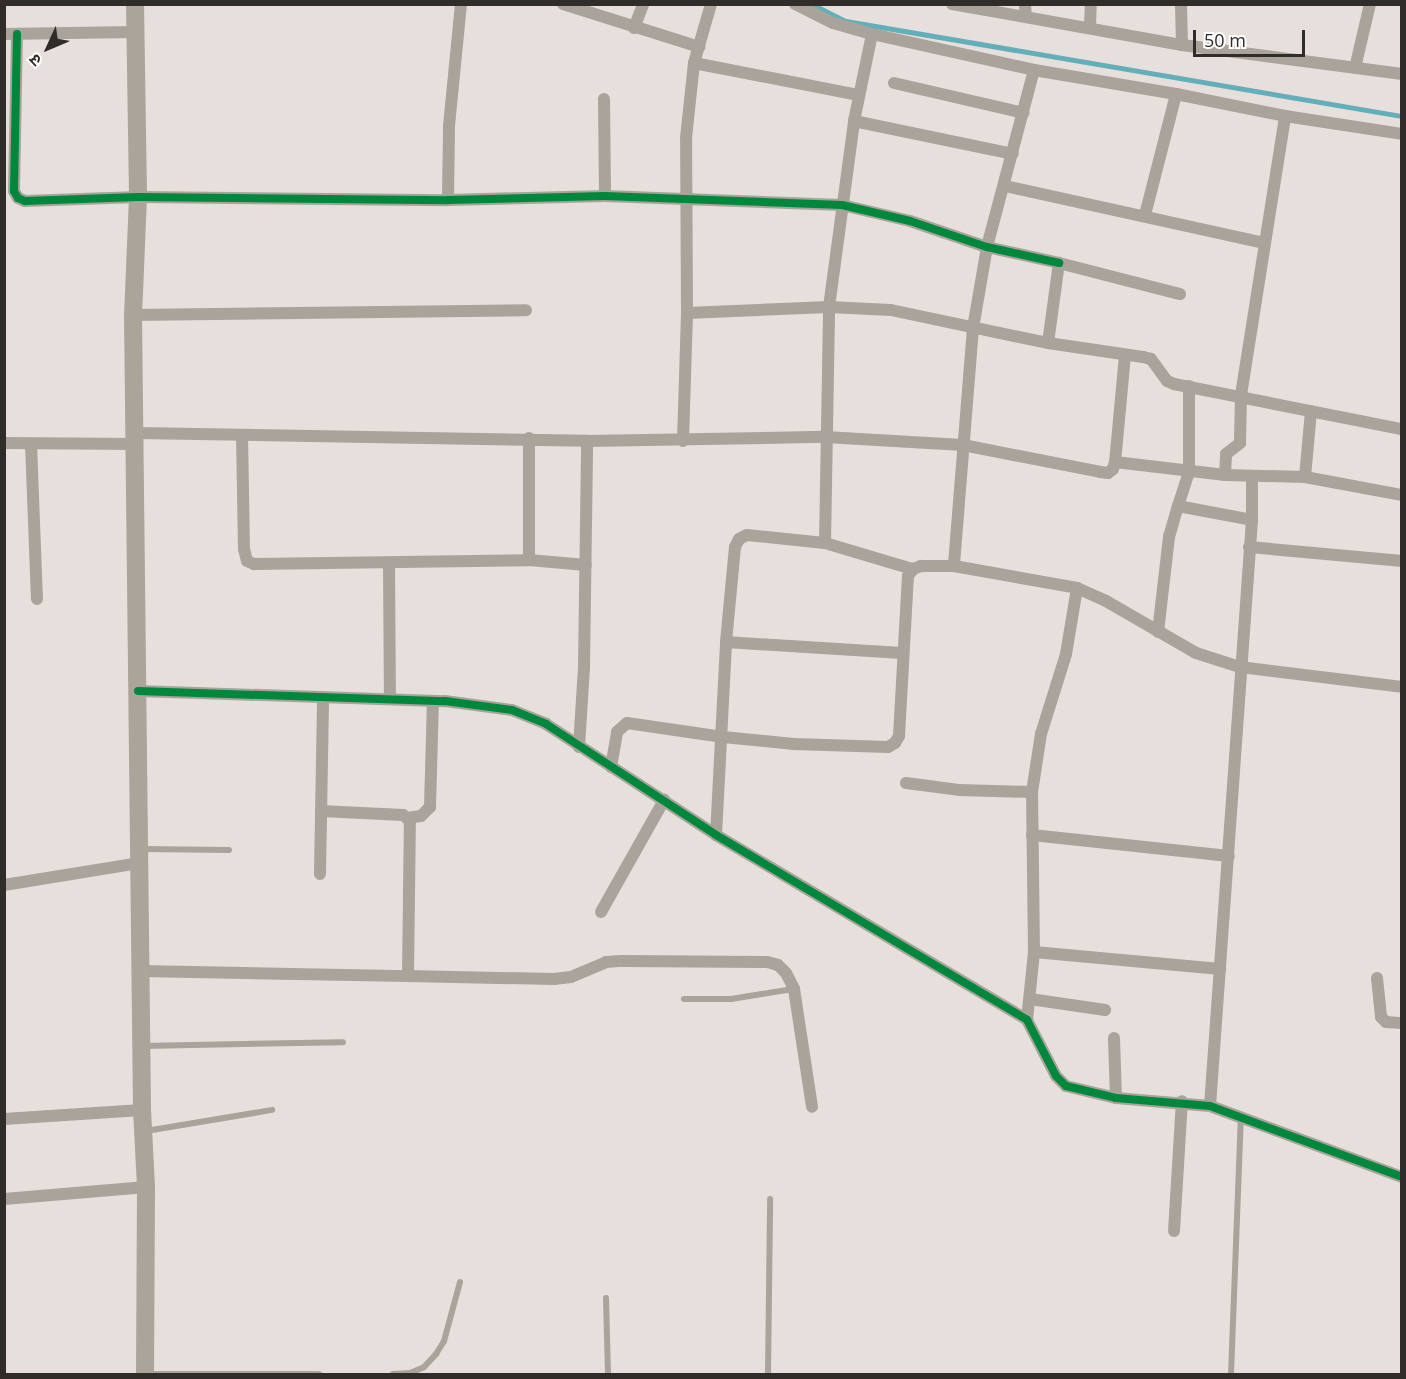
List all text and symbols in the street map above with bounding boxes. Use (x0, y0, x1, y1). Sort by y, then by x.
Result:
north arrow (18, 18, 78, 78)
scale bar (1196, 18, 1308, 56)
text: 50 m (1204, 28, 1246, 52)
text: उ (24, 49, 46, 72)

